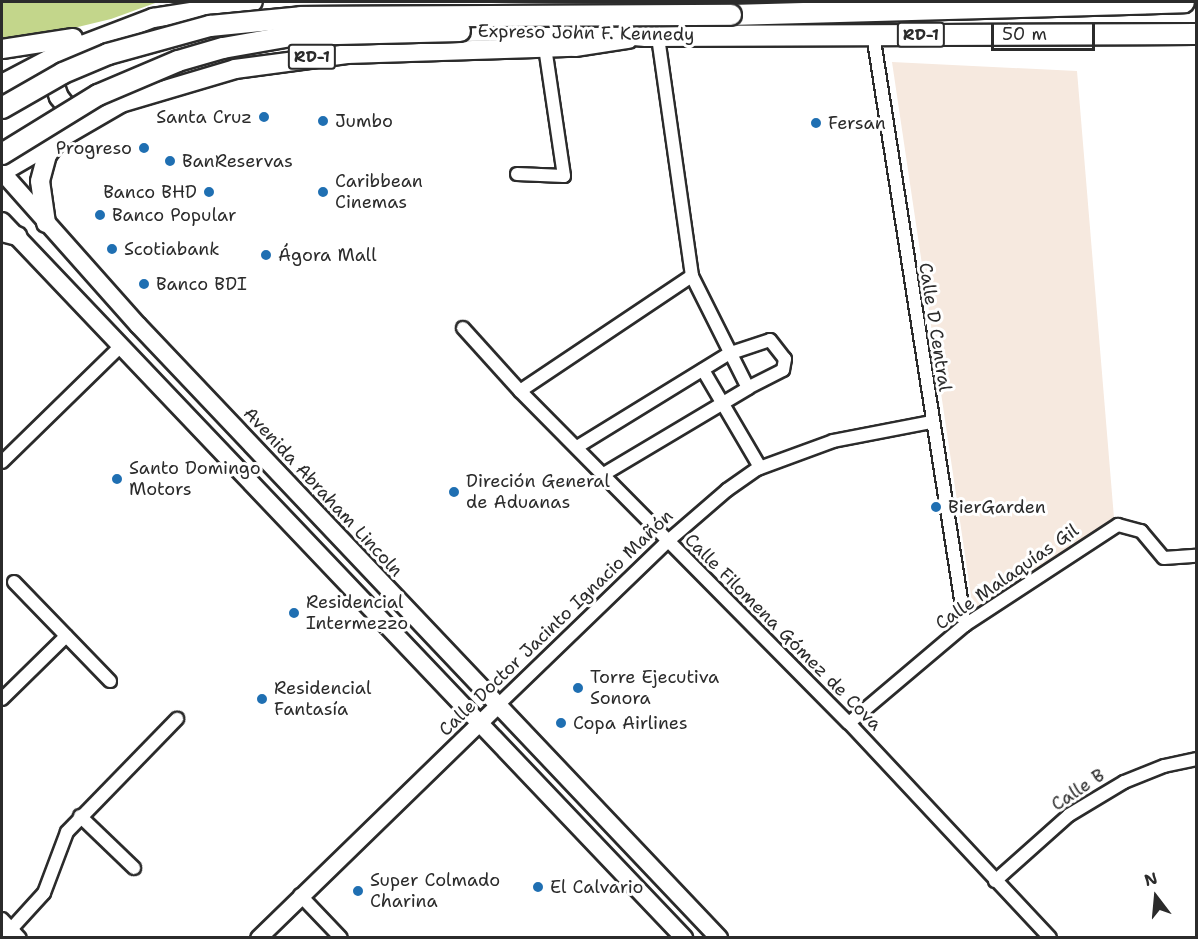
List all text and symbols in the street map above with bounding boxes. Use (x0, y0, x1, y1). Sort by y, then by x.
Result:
scale bar (994, 12, 1098, 50)
street label: Expreso John F. Kennedy (477, 20, 695, 46)
road number: RD-1 (896, 22, 946, 48)
text: 50 m (1002, 22, 1047, 46)
road number: RD-1 (286, 44, 338, 70)
place label: Santa Cruz (156, 106, 252, 128)
marker: Santa Cruz (257, 110, 271, 124)
place label: Jumbo (335, 110, 393, 132)
place label: Fersan (828, 112, 886, 134)
marker: Jumbo (316, 114, 330, 128)
marker: Fersan (809, 116, 823, 130)
place label: Progreso (56, 137, 132, 159)
marker: Progreso (137, 141, 151, 155)
place label: BanReservas (182, 150, 293, 172)
marker: BanReservas (163, 154, 177, 168)
place label: Caribbean Cinemas (335, 171, 423, 213)
place label: Banco BHD (103, 181, 197, 203)
marker: Banco BHD (202, 185, 216, 199)
marker: Caribbean Cinemas (316, 185, 330, 199)
place label: Banco Popular (112, 204, 237, 226)
marker: Banco Popular (93, 208, 107, 222)
place label: Scotiabank (124, 238, 220, 260)
marker: Scotiabank (105, 242, 119, 256)
place label: Ágora Mall (278, 244, 377, 266)
marker: Ágora Mall (259, 248, 273, 262)
street label: Calle D Central (914, 261, 956, 393)
place label: Banco BDI (156, 273, 247, 295)
marker: Banco BDI (137, 277, 151, 291)
street label: Avenida Abraham Lincoln (239, 403, 407, 581)
place label: Santo Domingo Motors (129, 458, 261, 500)
place label: Direción General de Aduanas (466, 471, 610, 514)
marker: Santo Domingo Motors (110, 472, 124, 486)
marker: Direción General de Aduanas (447, 485, 461, 499)
place label: BierGarden (948, 496, 1046, 518)
marker: BierGarden (929, 500, 943, 514)
street label: Calle Doctor Jacinto Ignacio Mañón (435, 505, 677, 741)
street label: Calle Malaquías Gil (931, 519, 1083, 635)
street label: Calle Filomena Gómez de Cova (680, 529, 886, 735)
place label: Residencial Intermezzo (306, 592, 408, 634)
marker: Residencial Intermezzo (287, 606, 301, 620)
place label: Torre Ejecutiva Sonora (590, 667, 719, 710)
place label: Residencial Fantasía (274, 678, 371, 720)
marker: Torre Ejecutiva Sonora (571, 681, 585, 695)
marker: Residencial Fantasía (255, 692, 269, 706)
place label: Copa Airlines (573, 712, 688, 734)
marker: Copa Airlines (554, 716, 568, 730)
street label: Calle B (1047, 764, 1109, 816)
north arrow (1126, 867, 1186, 927)
text: N (1142, 867, 1160, 891)
place label: Super Colmado Charina (370, 870, 500, 912)
place label: El Calvario (550, 876, 643, 898)
marker: El Calvario (531, 880, 545, 894)
marker: Super Colmado Charina (351, 884, 365, 898)

